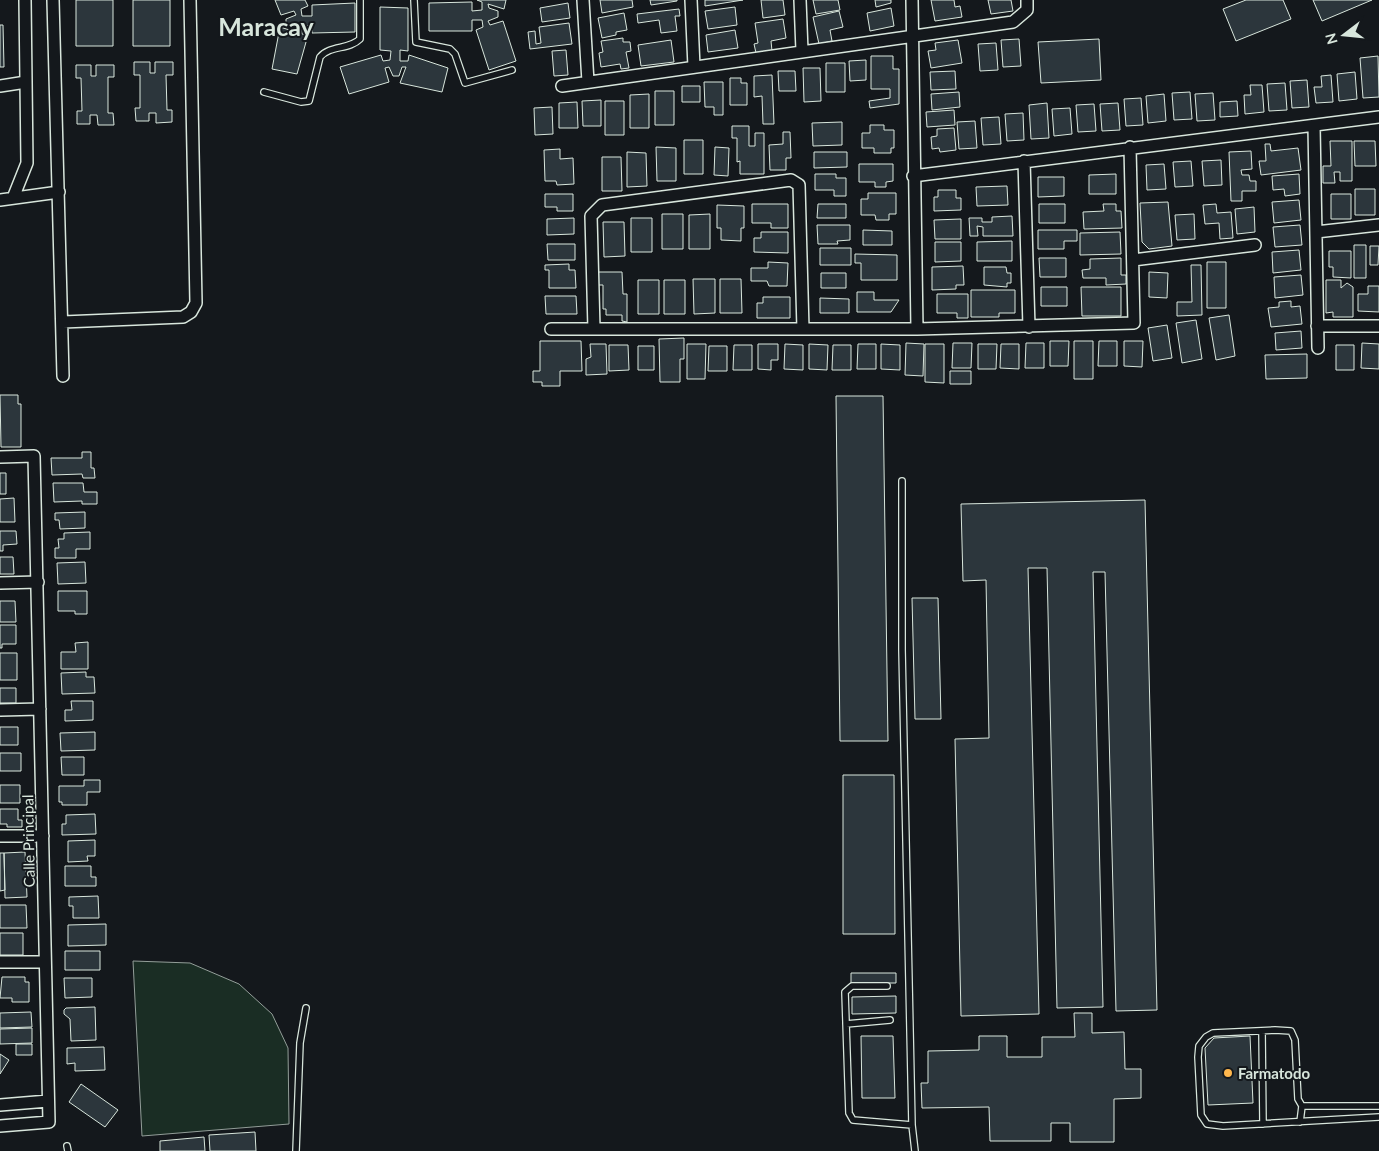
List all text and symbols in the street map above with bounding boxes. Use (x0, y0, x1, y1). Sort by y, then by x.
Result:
north arrow (1319, 10, 1369, 60)
district label: Maracay (218, 11, 315, 41)
text: N (1321, 31, 1341, 46)
street label: Calle Principal (18, 794, 38, 888)
place label: Farmatodo (1238, 1064, 1310, 1082)
marker: Farmatodo (1222, 1067, 1234, 1079)

